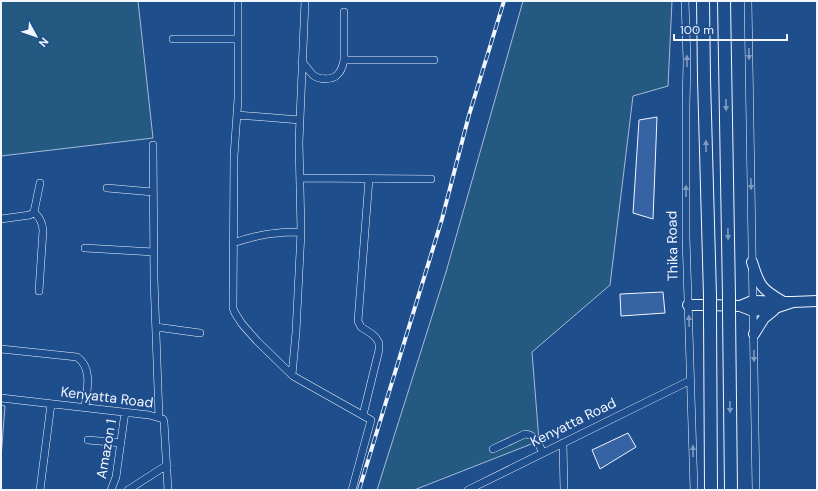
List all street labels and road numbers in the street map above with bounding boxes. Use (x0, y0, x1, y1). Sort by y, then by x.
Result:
street label: Thika Road (662, 211, 682, 281)
street label: Kenyatta Road (60, 382, 154, 412)
street label: Kenyatta Road (527, 393, 619, 451)
street label: Amazon 1 (92, 418, 120, 480)

